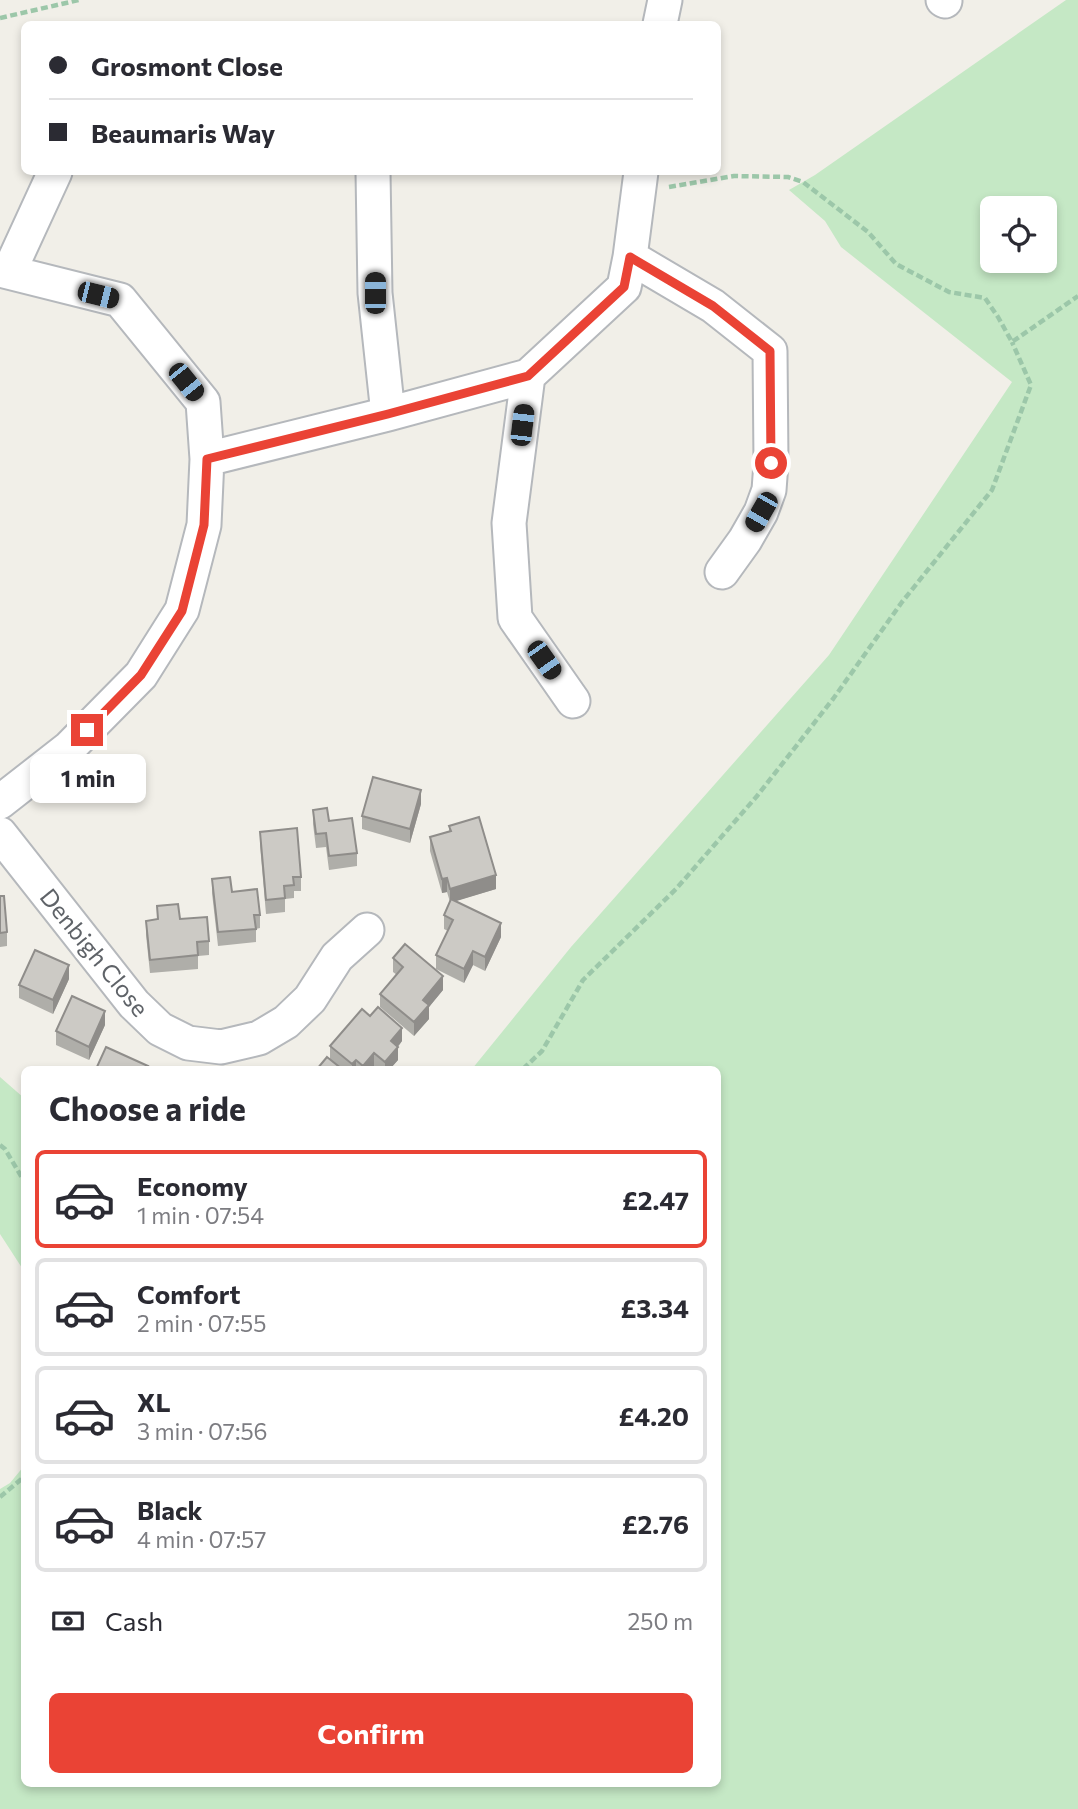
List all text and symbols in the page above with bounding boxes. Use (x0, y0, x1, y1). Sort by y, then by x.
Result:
text: Grosmont Close (91, 50, 283, 81)
text: Beaumaris Way (91, 117, 275, 148)
map controls (980, 196, 1057, 273)
button: locate (980, 196, 1057, 273)
car (365, 272, 386, 314)
car (76, 280, 121, 310)
car (165, 359, 208, 405)
car (510, 403, 535, 447)
route start (755, 447, 787, 479)
car (742, 489, 781, 535)
car (524, 637, 565, 683)
route end (71, 714, 103, 746)
callout: 1 min (29, 754, 145, 804)
text: 1 min (61, 764, 115, 792)
street label: Denbigh Close (35, 882, 155, 1022)
text: Choose a ride (49, 1088, 246, 1128)
icon: car (53, 1168, 116, 1231)
text: Economy (137, 1170, 248, 1201)
text: £2.47 (622, 1184, 689, 1215)
text: 1 min · 07:54 (137, 1201, 264, 1229)
icon: car (53, 1276, 116, 1339)
text: Comfort (137, 1278, 240, 1309)
text: £3.34 (620, 1292, 689, 1323)
text: 2 min · 07:55 (137, 1309, 266, 1337)
icon: car (53, 1384, 116, 1447)
text: XL (137, 1386, 171, 1417)
text: £4.20 (619, 1400, 689, 1431)
text: 3 min · 07:56 (137, 1417, 268, 1445)
icon: car (53, 1492, 116, 1555)
text: Black (137, 1494, 203, 1525)
text: £2.76 (622, 1508, 689, 1539)
text: 4 min · 07:57 (137, 1525, 266, 1553)
icon: cash (49, 1602, 87, 1640)
text: Cash (105, 1605, 163, 1636)
text: 250 m (628, 1607, 693, 1635)
button: Confirm (49, 1693, 693, 1773)

